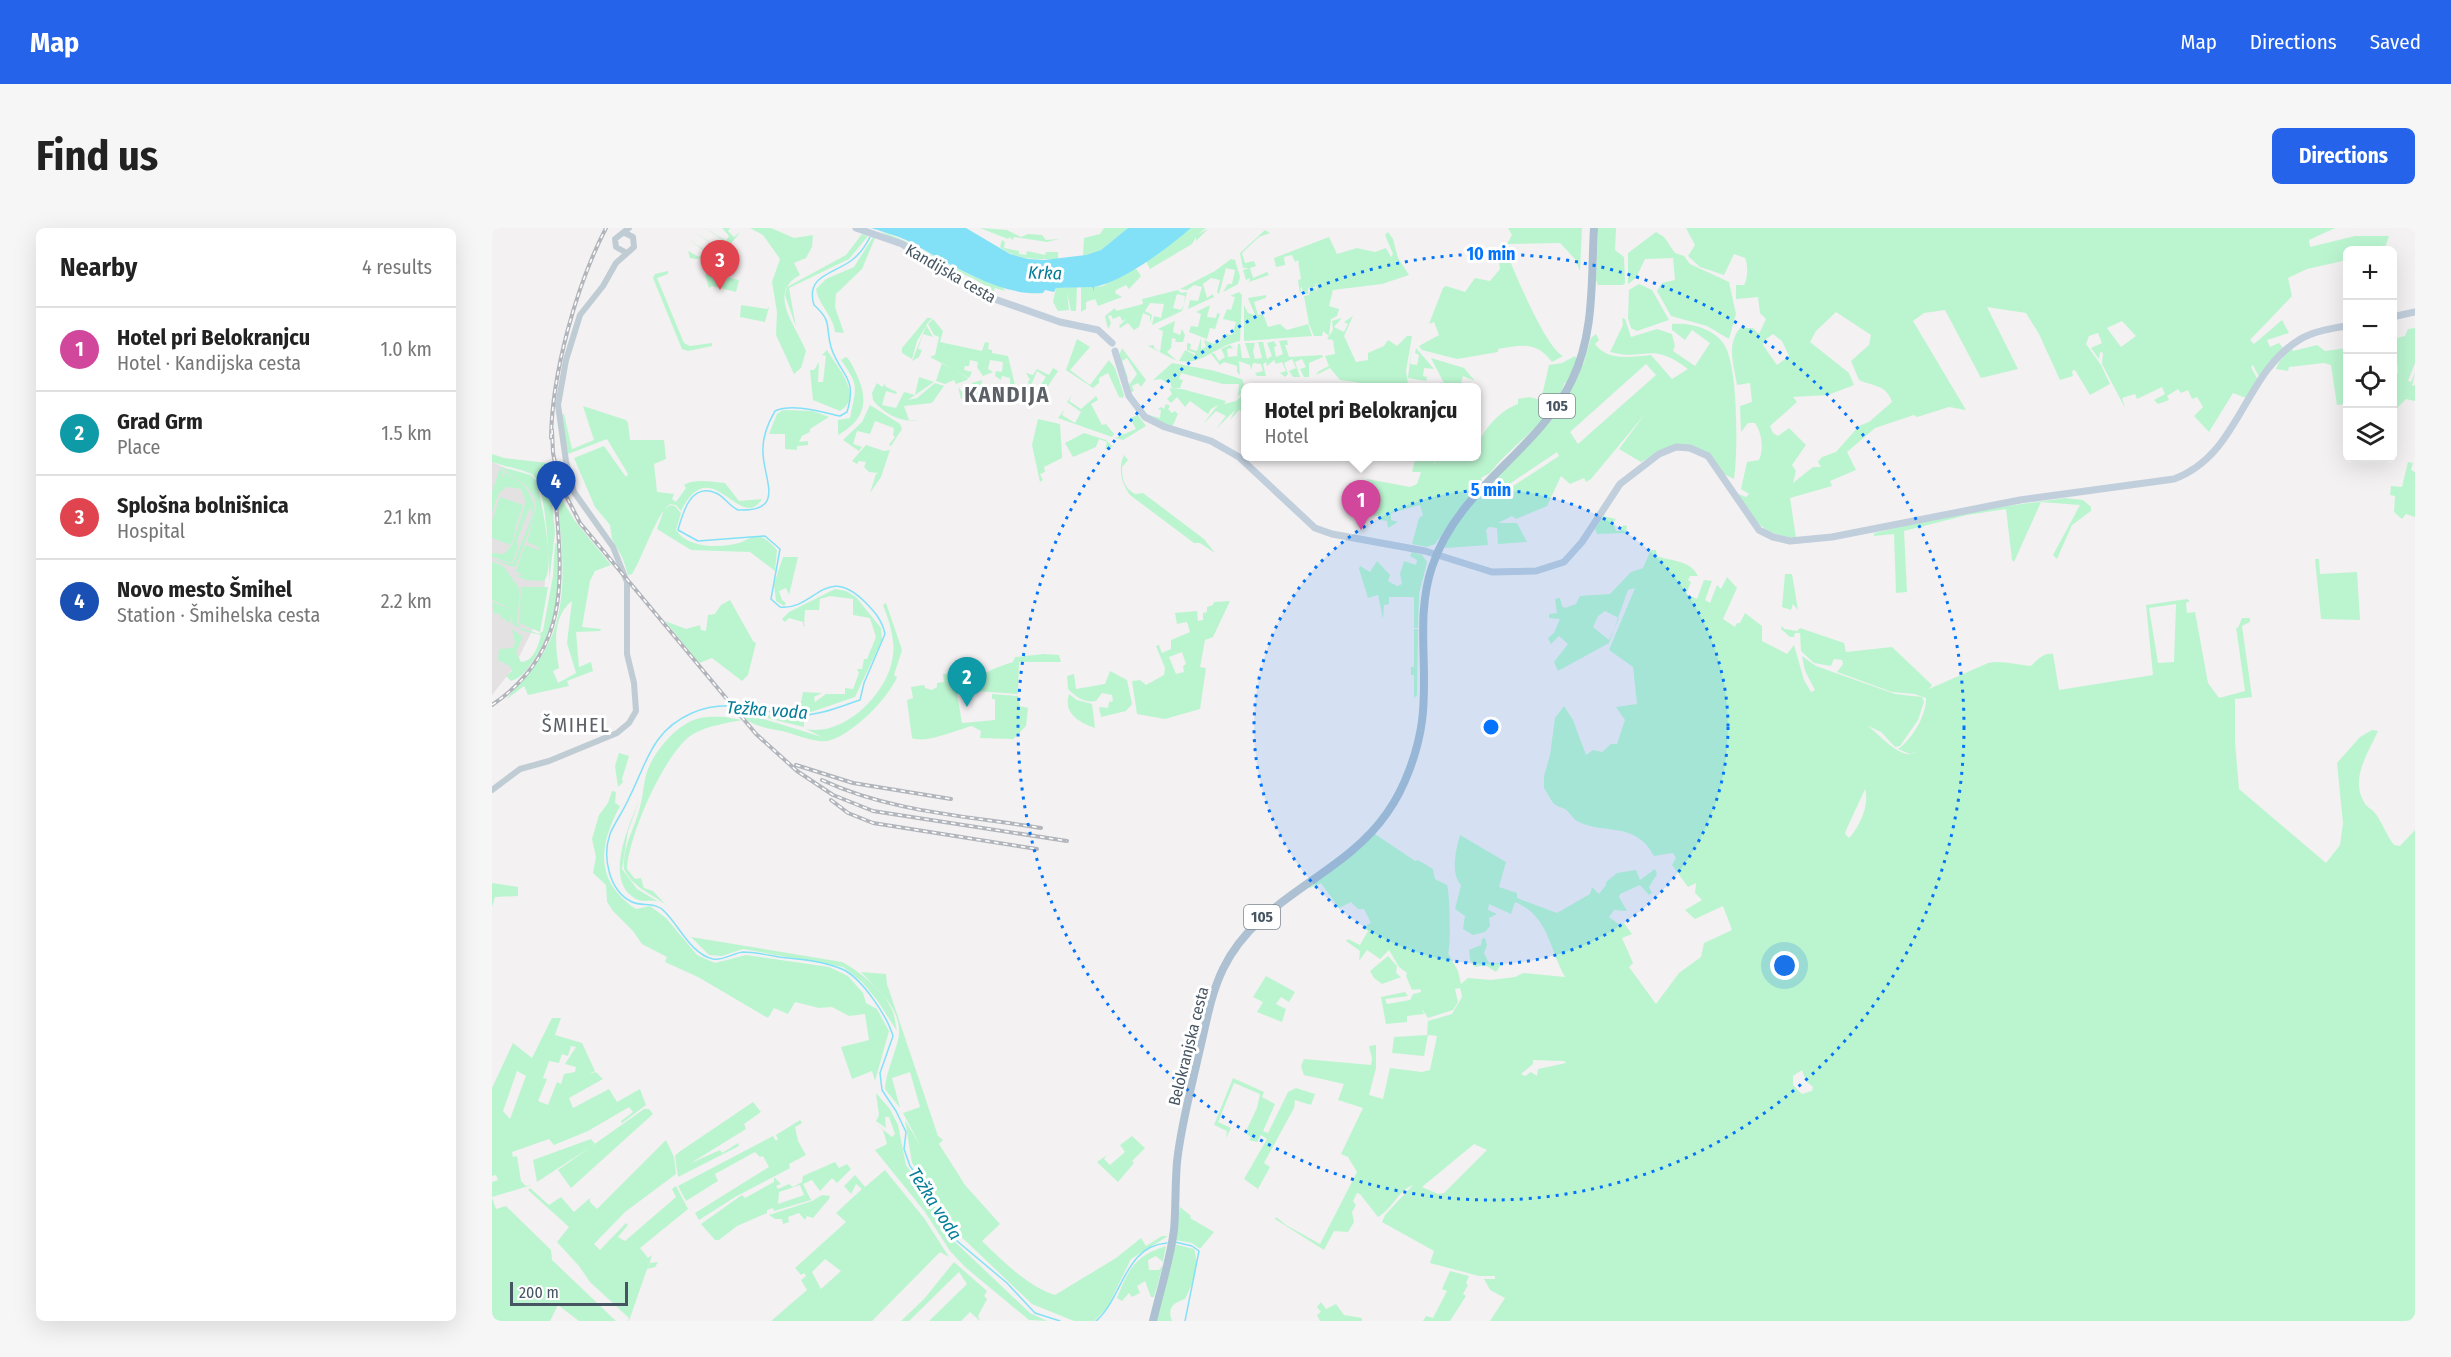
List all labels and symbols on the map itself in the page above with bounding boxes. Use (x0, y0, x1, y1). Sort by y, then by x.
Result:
street label: Kandijska cesta (902, 240, 999, 307)
pin: 3 (700, 241, 740, 290)
text: 10 min (1466, 243, 1516, 265)
water label: Krka (1028, 261, 1062, 285)
district label: KANDIJA (964, 381, 1050, 408)
road number: 105 (1539, 394, 1575, 418)
pin: 4 (536, 462, 576, 511)
text: 5 min (1471, 479, 1511, 501)
pin: 1 (1342, 480, 1380, 530)
pin: 2 (948, 658, 986, 707)
water label: Težka voda (726, 696, 808, 724)
district label: ŠMIHEL (542, 713, 610, 737)
centre of rings (1481, 717, 1501, 737)
road number: 105 (1244, 905, 1280, 929)
your location (1770, 951, 1799, 980)
street label: Belokranjska cesta (1165, 985, 1212, 1108)
water label: Težka voda (904, 1164, 966, 1244)
scale bar (510, 1279, 628, 1306)

